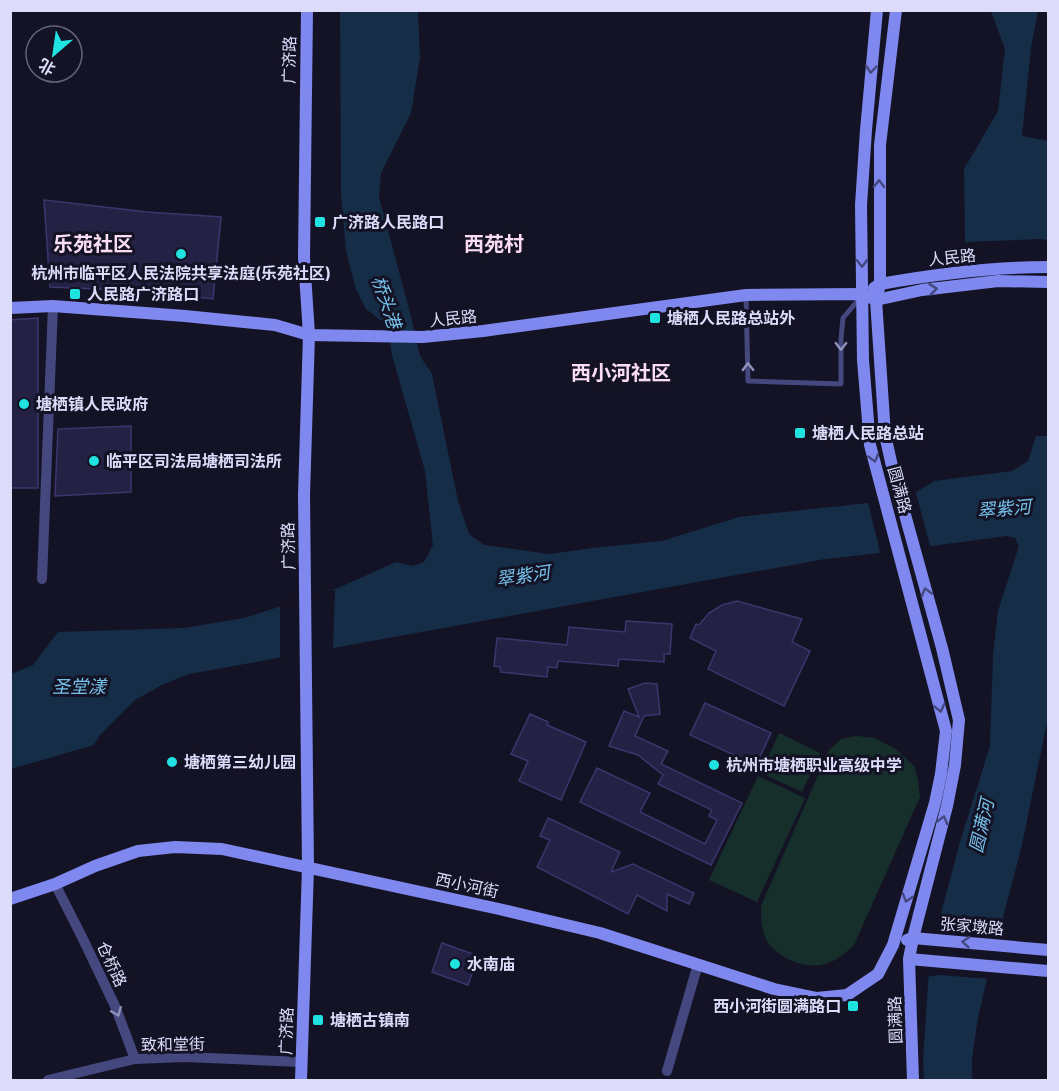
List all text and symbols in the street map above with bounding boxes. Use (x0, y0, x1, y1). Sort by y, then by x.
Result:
north arrow (24, 24, 84, 84)
street label: 广济路 (279, 36, 299, 84)
text: 北 (35, 54, 59, 80)
one-way arrow (865, 64, 878, 73)
one-way arrow (873, 179, 886, 188)
place label: 广济路人民路口 (332, 212, 444, 232)
marker: 广济路人民路口 (313, 215, 327, 229)
district label: 乐苑社区 (53, 232, 133, 256)
district label: 西苑村 (464, 232, 524, 256)
street label: 人民路 (927, 245, 977, 269)
marker: 杭州市临平区人民法院共享法庭(乐苑社区) (174, 247, 188, 261)
one-way arrow (856, 259, 868, 268)
place label: 杭州市临平区人民法院共享法庭(乐苑社区) (31, 263, 331, 283)
water label: 桥头港 (368, 273, 406, 334)
one-way arrow (928, 283, 938, 295)
place label: 人民路广济路口 (87, 284, 199, 304)
marker: 人民路广济路口 (68, 287, 82, 301)
street label: 人民路 (428, 306, 478, 330)
place label: 塘栖人民路总站外 (667, 308, 796, 328)
marker: 塘栖人民路总站外 (648, 311, 662, 325)
one-way arrow (835, 341, 847, 350)
district label: 西小河社区 (571, 361, 671, 385)
one-way arrow (741, 362, 754, 371)
place label: 塘栖镇人民政府 (36, 394, 148, 414)
marker: 塘栖镇人民政府 (17, 397, 31, 411)
place label: 塘栖人民路总站 (812, 423, 924, 443)
marker: 塘栖人民路总站 (793, 426, 807, 440)
place label: 临平区司法局塘栖司法所 (106, 451, 282, 471)
one-way arrow (867, 452, 879, 463)
marker: 临平区司法局塘栖司法所 (87, 454, 101, 468)
street label: 圆满路 (884, 464, 916, 516)
water label: 翠紫河 (976, 495, 1035, 521)
street label: 广济路 (278, 522, 298, 570)
water label: 翠紫河 (495, 561, 554, 590)
one-way arrow (921, 587, 934, 597)
water label: 圣堂漾 (52, 676, 108, 697)
one-way arrow (932, 703, 945, 713)
place label: 塘栖第三幼儿园 (184, 752, 296, 772)
marker: 塘栖第三幼儿园 (165, 755, 179, 769)
place label: 杭州市塘栖职业高级中学 (726, 755, 902, 775)
marker: 杭州市塘栖职业高级中学 (707, 758, 721, 772)
water label: 圆满河 (965, 794, 998, 855)
one-way arrow (936, 815, 948, 826)
street label: 西小河街 (434, 869, 500, 901)
one-way arrow (902, 892, 914, 903)
street label: 张家墩路 (939, 913, 1005, 939)
one-way arrow (961, 936, 970, 949)
street label: 仓桥路 (93, 938, 131, 990)
place label: 水南庙 (467, 954, 515, 974)
marker: 水南庙 (448, 957, 462, 971)
place label: 西小河街圆满路口 (713, 996, 841, 1016)
street label: 圆满路 (884, 996, 906, 1044)
marker: 西小河街圆满路口 (846, 999, 860, 1013)
one-way arrow (110, 1006, 122, 1017)
street label: 广济路 (275, 1007, 297, 1055)
place label: 塘栖古镇南 (330, 1010, 410, 1030)
marker: 塘栖古镇南 (311, 1013, 325, 1027)
street label: 致和堂街 (141, 1033, 205, 1055)

